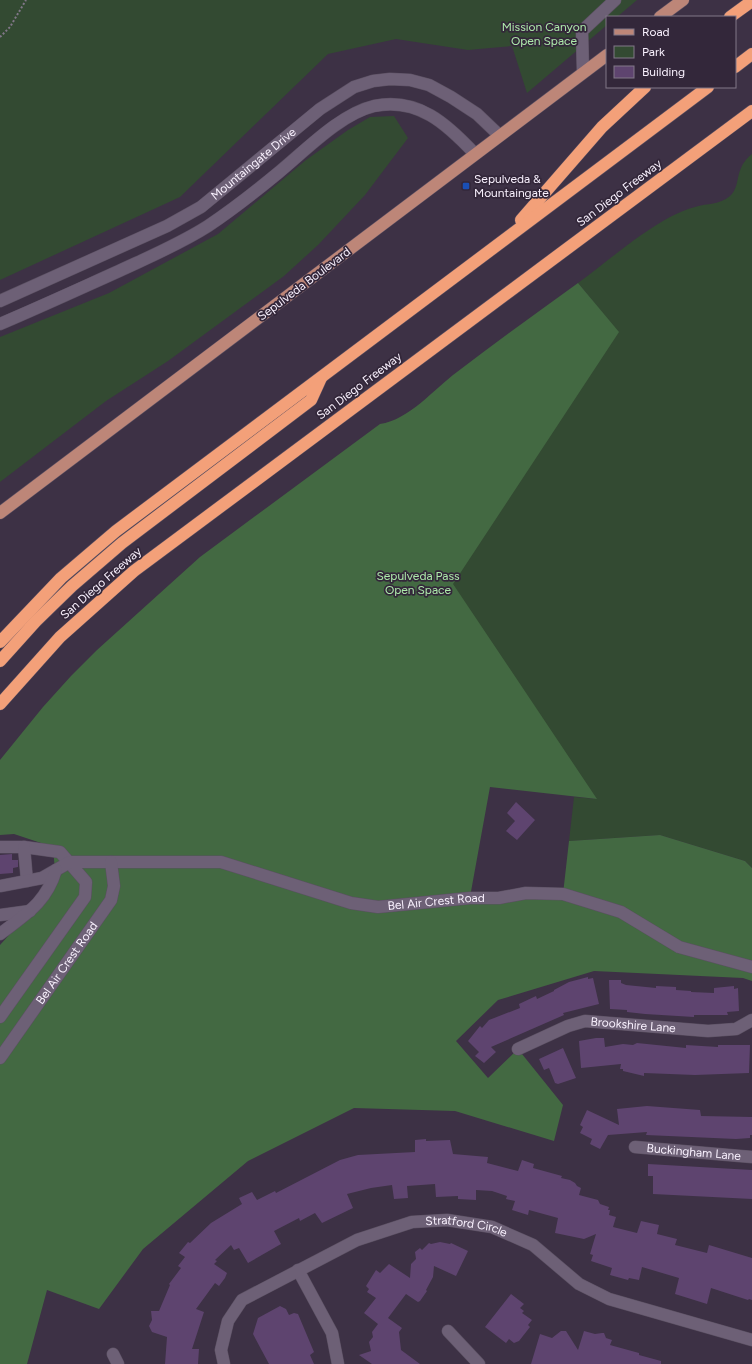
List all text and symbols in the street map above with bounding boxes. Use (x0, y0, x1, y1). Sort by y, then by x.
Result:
legend (606, 16, 736, 88)
park label: Mission Canyon Open Space (502, 20, 587, 48)
text: Road (642, 25, 670, 39)
text: Park (642, 45, 665, 59)
text: Building (642, 65, 685, 79)
street label: Mountaingate Drive (208, 125, 299, 203)
street label: San Diego Freeway (574, 156, 665, 229)
place label: Sepulveda & Mountaingate (474, 172, 549, 200)
marker: Sepulveda & Mountaingate (461, 181, 471, 191)
street label: Sepulveda Boulevard (255, 245, 353, 323)
street label: San Diego Freeway (314, 349, 405, 422)
street label: San Diego Freeway (58, 544, 145, 622)
park label: Sepulveda Pass Open Space (376, 569, 460, 597)
street label: Bel Air Crest Road (387, 891, 485, 913)
street label: Bel Air Crest Road (33, 919, 100, 1007)
street label: Brookshire Lane (590, 1014, 677, 1035)
street label: Buckingham Lane (646, 1141, 742, 1163)
street label: Stratford Circle (425, 1213, 510, 1240)

